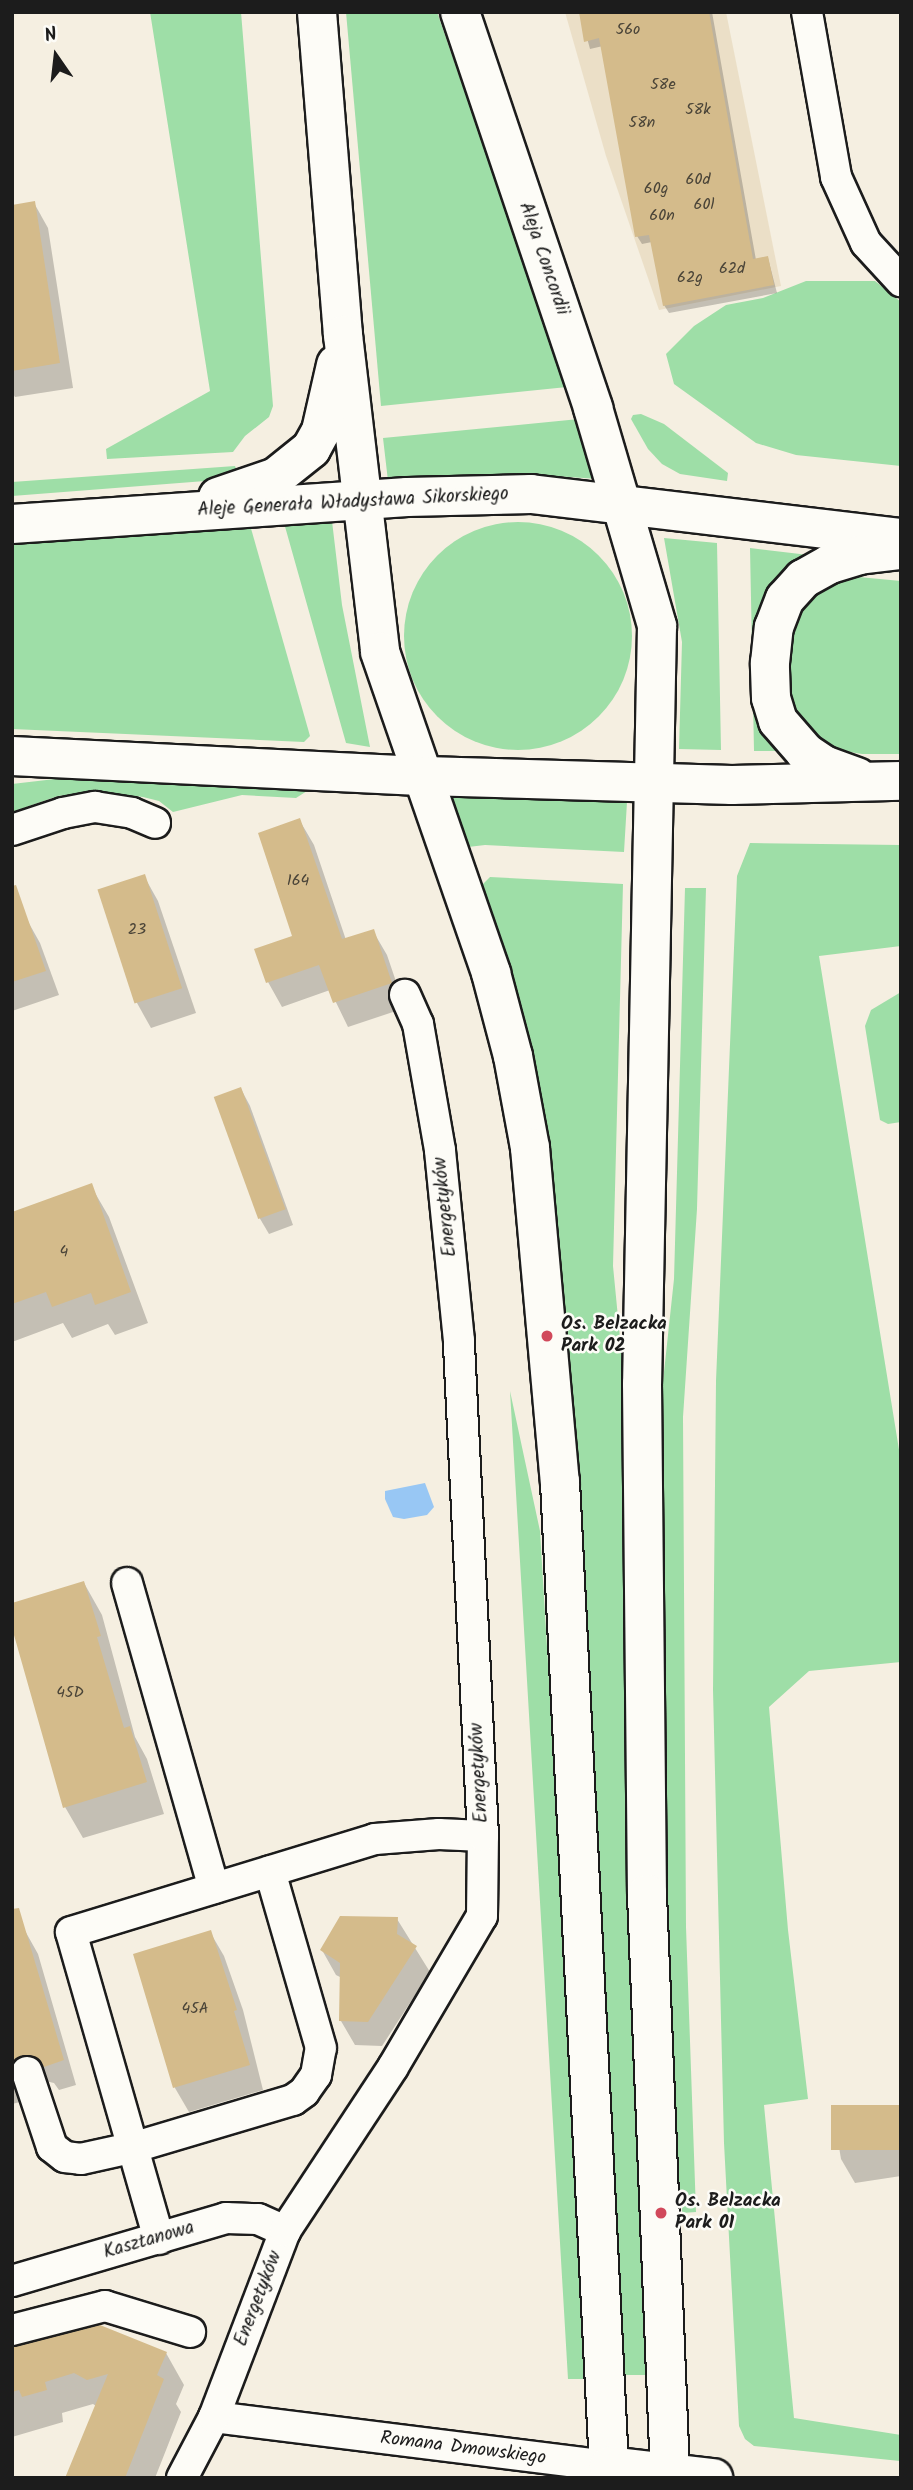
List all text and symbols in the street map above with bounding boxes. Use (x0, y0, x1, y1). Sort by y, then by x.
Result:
text: N (41, 20, 60, 52)
house number: 56o (616, 20, 640, 40)
north arrow (21, 21, 91, 91)
house number: 58e (650, 75, 676, 95)
house number: 58k (685, 100, 711, 120)
house number: 58n (629, 113, 655, 133)
house number: 60d (686, 170, 710, 190)
house number: 60g (644, 179, 668, 199)
house number: 60l (694, 195, 714, 215)
street label: Aleja Concordii (513, 199, 573, 319)
house number: 60n (649, 206, 675, 226)
house number: 62d (719, 259, 745, 279)
house number: 62g (677, 268, 703, 288)
street label: Aleje Generała Władysława Sikorskiego (197, 483, 509, 523)
house number: 164 (287, 871, 309, 891)
house number: 23 (128, 920, 146, 940)
street label: Energetyków (429, 1156, 463, 1258)
house number: 4 (60, 1242, 68, 1262)
place label: Os. Belzacka Park 02 (561, 1314, 667, 1358)
marker: Os. Belzacka Park 02 (539, 1328, 555, 1344)
house number: 45D (56, 1683, 84, 1703)
street label: Energetyków (466, 1722, 494, 1824)
house number: 45A (181, 1999, 209, 2019)
place label: Os. Belzacka Park 01 (675, 2191, 781, 2235)
marker: Os. Belzacka Park 01 (653, 2205, 669, 2221)
street label: Kasztanowa (101, 2217, 197, 2265)
street label: Energetyków (230, 2248, 288, 2350)
street label: Romana Dmowskiego (379, 2428, 547, 2470)

